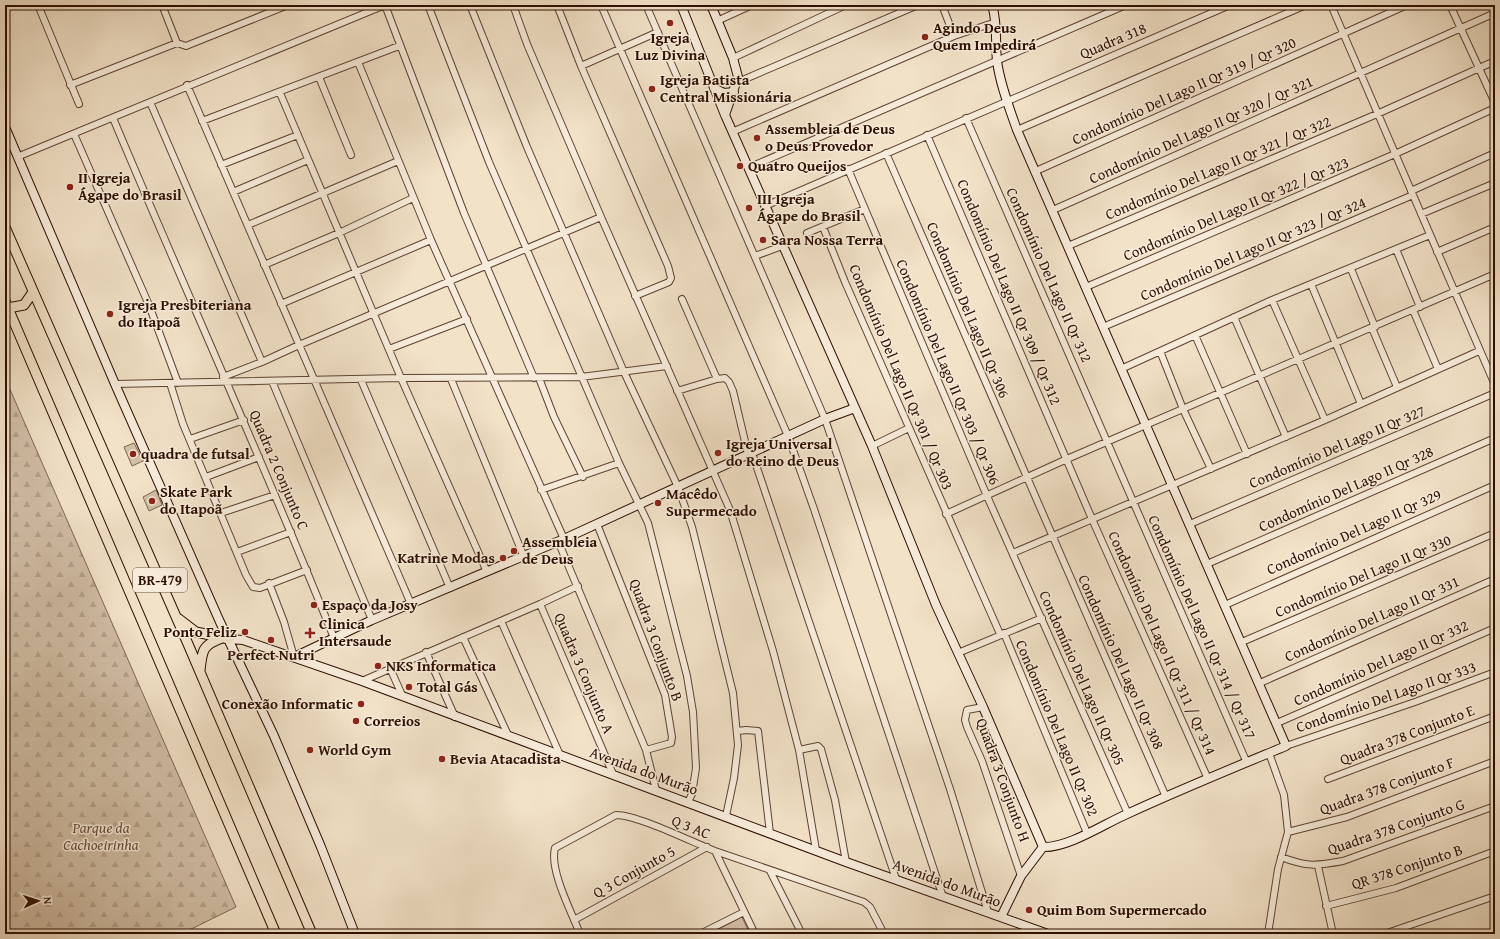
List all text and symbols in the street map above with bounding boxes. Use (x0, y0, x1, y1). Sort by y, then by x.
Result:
place label: Agindo Deus Quem Impedirá (933, 17, 1037, 55)
street label: Quadra 318 (1076, 17, 1149, 64)
marker: Igreja Luz Divina (665, 18, 675, 28)
place label: Igreja Luz Divina (635, 27, 705, 65)
street label: Condomínio Del Lago II Qr 319 / Qr 320 (1068, 31, 1299, 150)
marker: Agindo Deus Quem Impedirá (920, 32, 930, 42)
place label: Igreja Batista Central Missionária (660, 69, 792, 107)
street label: Condomínio Del Lago II Qr 320 / Qr 321 (1085, 70, 1316, 189)
marker: Igreja Batista Central Missionária (647, 84, 657, 94)
street label: Condomínio Del Lago II Qr 321 / Qr 322 (1102, 110, 1334, 225)
place label: Assembleia de Deus o Deus Provedor (765, 118, 895, 156)
marker: Assembleia de Deus o Deus Provedor (752, 133, 762, 143)
street label: Condomínio Del Lago II Qr 322 / Qr 323 (1120, 151, 1352, 266)
place label: Quatro Queijos (748, 155, 846, 176)
marker: Quatro Queijos (735, 161, 745, 171)
place label: II Igreja Ágape do Brasil (78, 167, 182, 205)
street label: Condomínio Del Lago II Qr 309 / Qr 312 (952, 176, 1067, 408)
marker: II Igreja Ágape do Brasil (65, 182, 75, 192)
street label: Condomínio Del Lago II Qr 312 (1001, 184, 1098, 366)
place label: III Igreja Ágape do Brasil (757, 188, 861, 226)
street label: Condomínio Del Lago II Qr 323 / Qr 324 (1137, 191, 1369, 306)
marker: III Igreja Ágape do Brasil (744, 203, 754, 213)
street label: Condomínio Del Lago II Qr 306 (922, 219, 1015, 401)
place label: Sara Nossa Terra (771, 229, 883, 250)
marker: Sara Nossa Terra (758, 235, 768, 245)
street label: Condomínio Del Lago II Qr 303 / Qr 306 (891, 256, 1006, 488)
street label: Condomínio Del Lago II Qr 301 / Qr 303 (844, 261, 959, 493)
place label: Igreja Presbiteriana do Itapoã (118, 294, 252, 332)
marker: Igreja Presbiteriana do Itapoã (105, 309, 115, 319)
street label: Condomínio Del Lago II Qr 327 (1246, 400, 1428, 493)
street label: Quadra 2 Conjunto C (245, 407, 314, 533)
place label: Igreja Universal do Reino de Deus (726, 433, 839, 471)
street label: Condomínio Del Lago II Qr 328 (1255, 440, 1437, 537)
place label: quadra de futsal (141, 443, 250, 464)
marker: Igreja Universal do Reino de Deus (713, 448, 723, 458)
marker: quadra de futsal (128, 449, 138, 459)
place label: Skate Park do Itapoã (160, 481, 233, 519)
place label: Macêdo Supermecado (666, 483, 757, 521)
street label: Condomínio Del Lago II Qr 329 (1263, 483, 1445, 580)
marker: Skate Park do Itapoã (147, 496, 157, 506)
marker: Macêdo Supermecado (653, 498, 663, 508)
street label: Condomínio Del Lago II Qr 314 / Qr 317 (1143, 511, 1262, 742)
street label: Condomínio Del Lago II Qr 311 / Qr 314 (1103, 527, 1222, 758)
street label: Condomínio Del Lago II Qr 330 (1272, 529, 1454, 622)
place label: Assembleia de Deus (522, 531, 598, 569)
marker: Assembleia de Deus (509, 546, 519, 556)
place label: Katrine Modas (397, 547, 495, 568)
marker: Katrine Modas (498, 553, 508, 563)
road number: BR-479 (133, 568, 187, 592)
street label: Condomínio Del Lago II Qr 331 (1281, 570, 1463, 667)
street label: Condomínio Del Lago II Qr 308 (1073, 571, 1170, 753)
street label: Quadra 3 Conjunto B (625, 576, 688, 704)
street label: Condomínio Del Lago II Qr 305 (1034, 587, 1131, 769)
place label: Espaço da Josy (322, 594, 418, 615)
marker: Espaço da Josy (309, 600, 319, 610)
street label: Quadra 3 Conjunto A (550, 609, 619, 736)
place label: Clinica Intersaude (319, 613, 392, 651)
street label: Condomínio Del Lago II Qr 332 (1290, 614, 1472, 711)
place label: Ponto Feliz (163, 621, 237, 642)
marker: Ponto Feliz (240, 627, 250, 637)
marker: Clinica Intersaude (304, 627, 316, 639)
marker: Perfect Nutri (266, 635, 276, 645)
street label: Condomínio Del Lago II Qr 302 (1011, 637, 1104, 819)
place label: Perfect Nutri (227, 644, 315, 665)
place label: NKS Informatica (386, 655, 497, 676)
street label: Condomínio Del Lago II Qr 333 (1293, 656, 1479, 737)
marker: NKS Informatica (373, 661, 383, 671)
place label: Total Gás (417, 676, 478, 697)
marker: Total Gás (404, 682, 414, 692)
place label: Conexão Informatic (222, 693, 353, 714)
marker: Conexão Informatic (356, 699, 366, 709)
street label: Quadra 378 Conjunto E (1337, 699, 1477, 770)
place label: Correios (364, 710, 420, 731)
street label: Quadra 3 Conjunto H (971, 715, 1036, 845)
marker: Correios (351, 716, 361, 726)
place label: World Gym (318, 739, 391, 760)
street label: Avenida do Murão (587, 741, 702, 800)
marker: World Gym (305, 745, 315, 755)
place label: Bevia Atacadista (450, 748, 561, 769)
street label: Quadra 378 Conjunto F (1316, 751, 1457, 820)
marker: Bevia Atacadista (437, 754, 447, 764)
street label: Quadra 378 Conjunto G (1325, 793, 1467, 860)
street label: Q 3 AC (669, 809, 714, 844)
park label: Parque da Cachoeirinha (63, 817, 139, 855)
street label: QR 378 Conjunto B (1349, 839, 1465, 894)
street label: Q 3 Conjunto 5 (589, 840, 679, 903)
street label: Avenida do Murão (890, 853, 1005, 912)
north arrow (18, 881, 58, 921)
text: N (40, 896, 56, 905)
place label: Quim Bom Supermercado (1037, 899, 1207, 920)
marker: Quim Bom Supermercado (1024, 905, 1034, 915)

